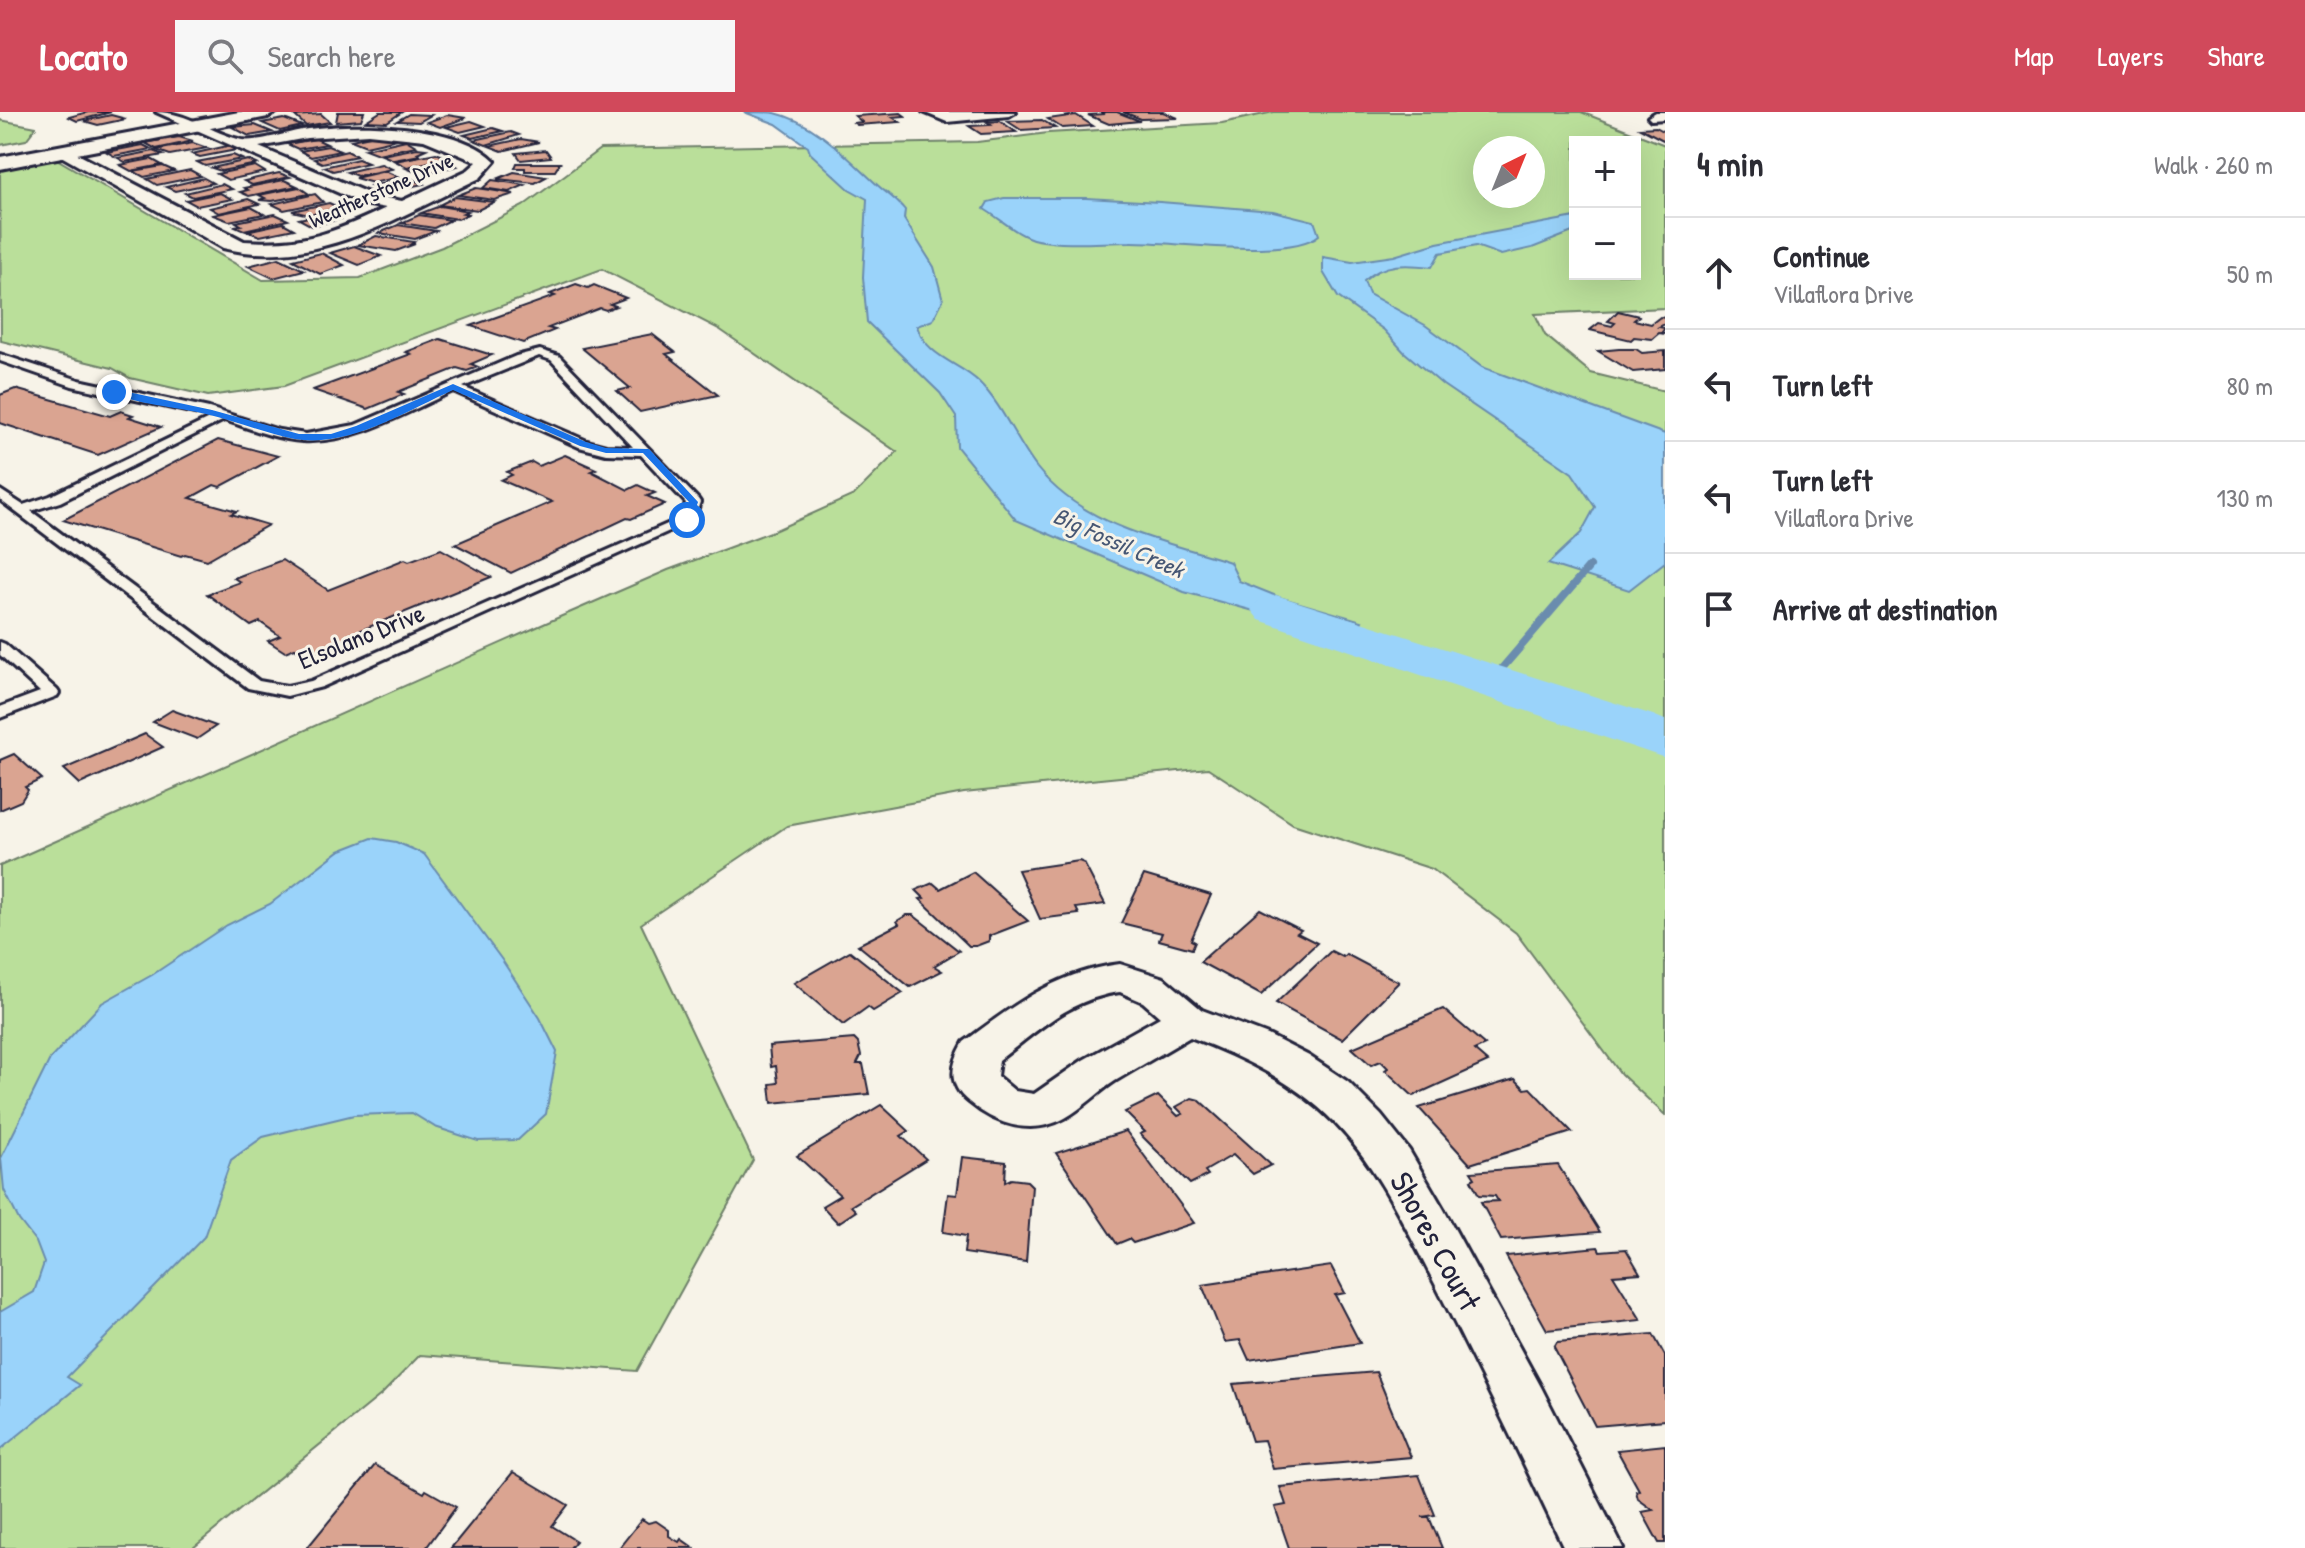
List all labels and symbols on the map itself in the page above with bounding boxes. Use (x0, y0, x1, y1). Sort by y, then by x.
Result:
north arrow (1473, 136, 1545, 208)
street label: Weatherstone Drive (304, 145, 458, 235)
route end (96, 374, 132, 410)
water label: Big Fossil Creek (1048, 499, 1191, 587)
route start (669, 502, 705, 538)
street label: Elsolano Drive (293, 595, 429, 677)
street label: Shores Court (1380, 1164, 1492, 1319)

